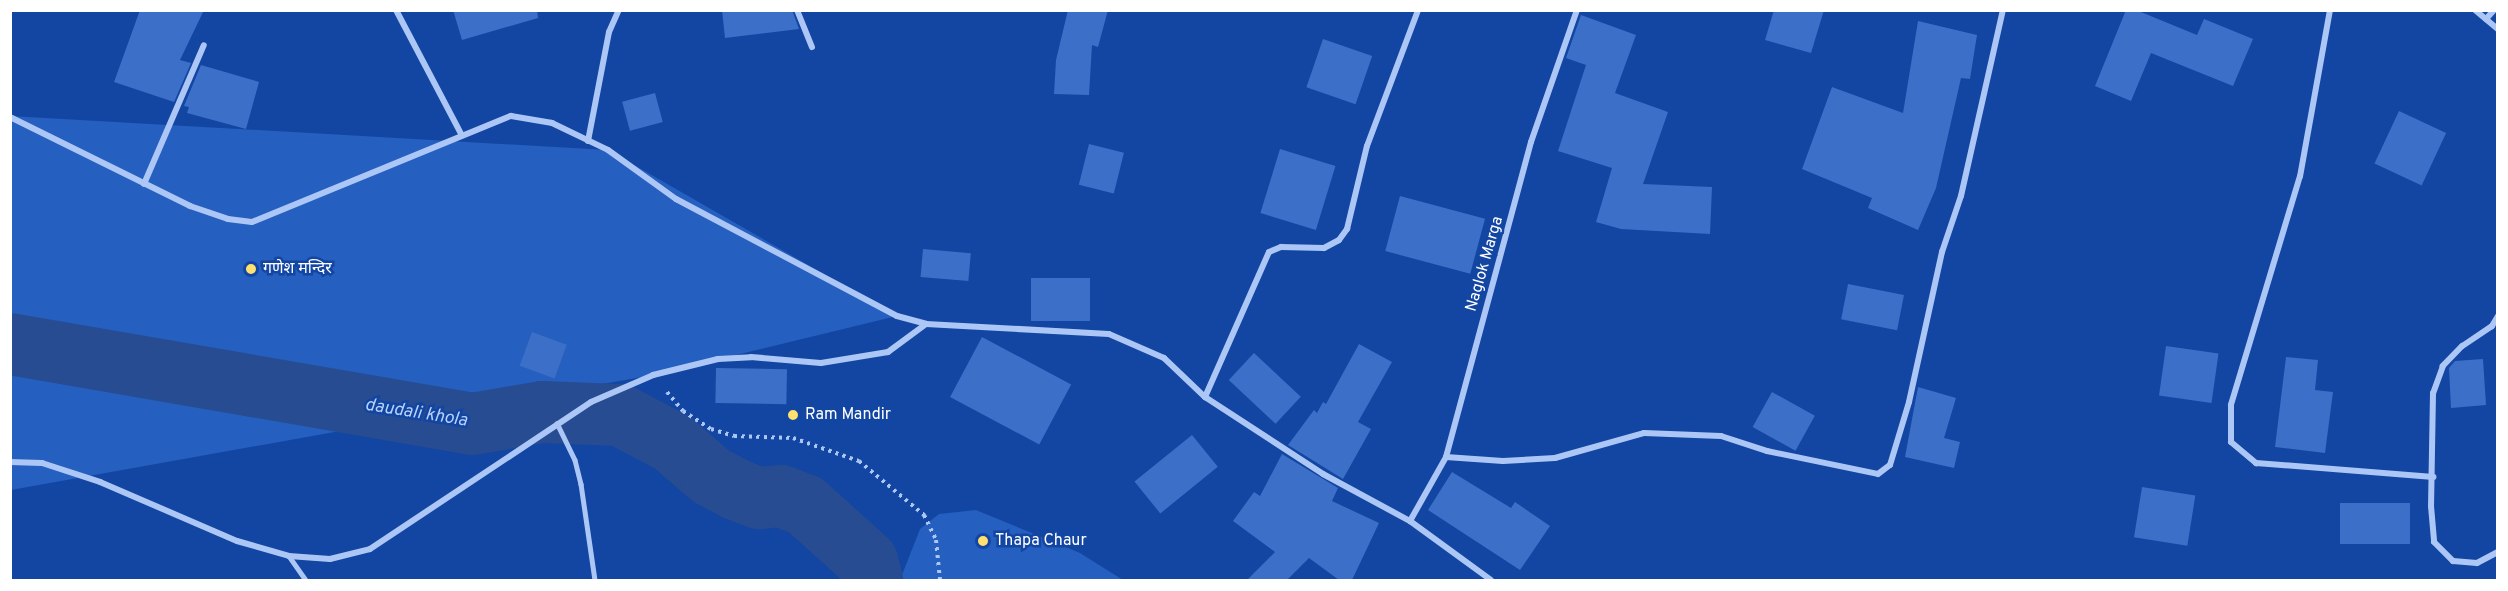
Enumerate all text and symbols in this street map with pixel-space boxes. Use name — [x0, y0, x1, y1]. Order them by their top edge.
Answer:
street label: Naglok Marga — [1462, 214, 1508, 314]
place label: गणेश मन्दिर — [263, 259, 332, 279]
marker: गणेश मन्दिर — [244, 262, 258, 276]
water label: daudali khola — [363, 395, 469, 433]
place label: Ram Mandir — [805, 405, 891, 425]
marker: Ram Mandir — [786, 408, 800, 422]
place label: Thapa Chaur — [995, 531, 1087, 551]
marker: Thapa Chaur — [976, 534, 990, 548]

